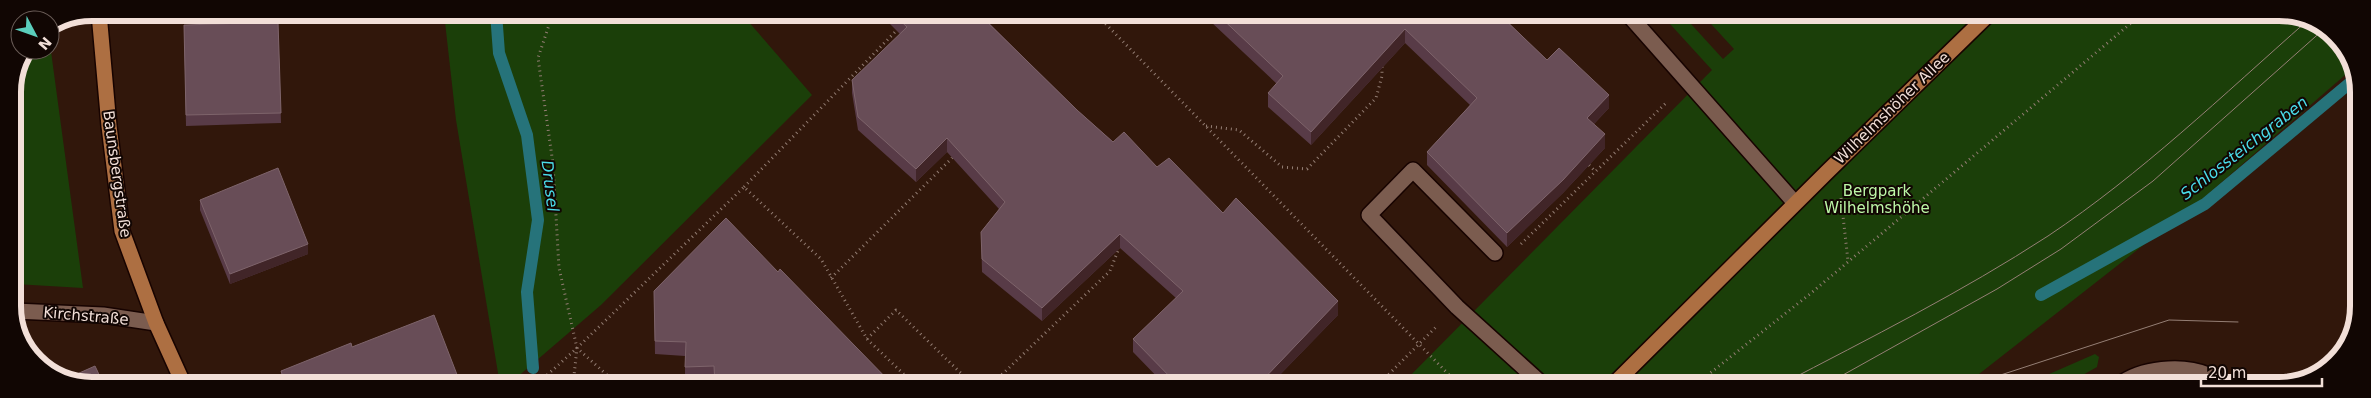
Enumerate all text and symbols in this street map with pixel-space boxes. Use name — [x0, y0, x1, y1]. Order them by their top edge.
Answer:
north arrow — [10, 10, 60, 60]
text: N — [35, 34, 55, 53]
street label: Wilhelmshöher Allee — [1831, 48, 1953, 168]
water label: Schlossteichgraben — [2177, 92, 2311, 204]
street label: Baunsbergstraße — [99, 109, 135, 239]
water label: Drusel — [537, 159, 563, 213]
park label: Bergpark Wilhelmshöhe — [1824, 182, 1930, 217]
street label: Kirchstraße — [43, 303, 129, 329]
scale bar — [2201, 356, 2322, 388]
text: 20 m — [2208, 364, 2246, 382]

